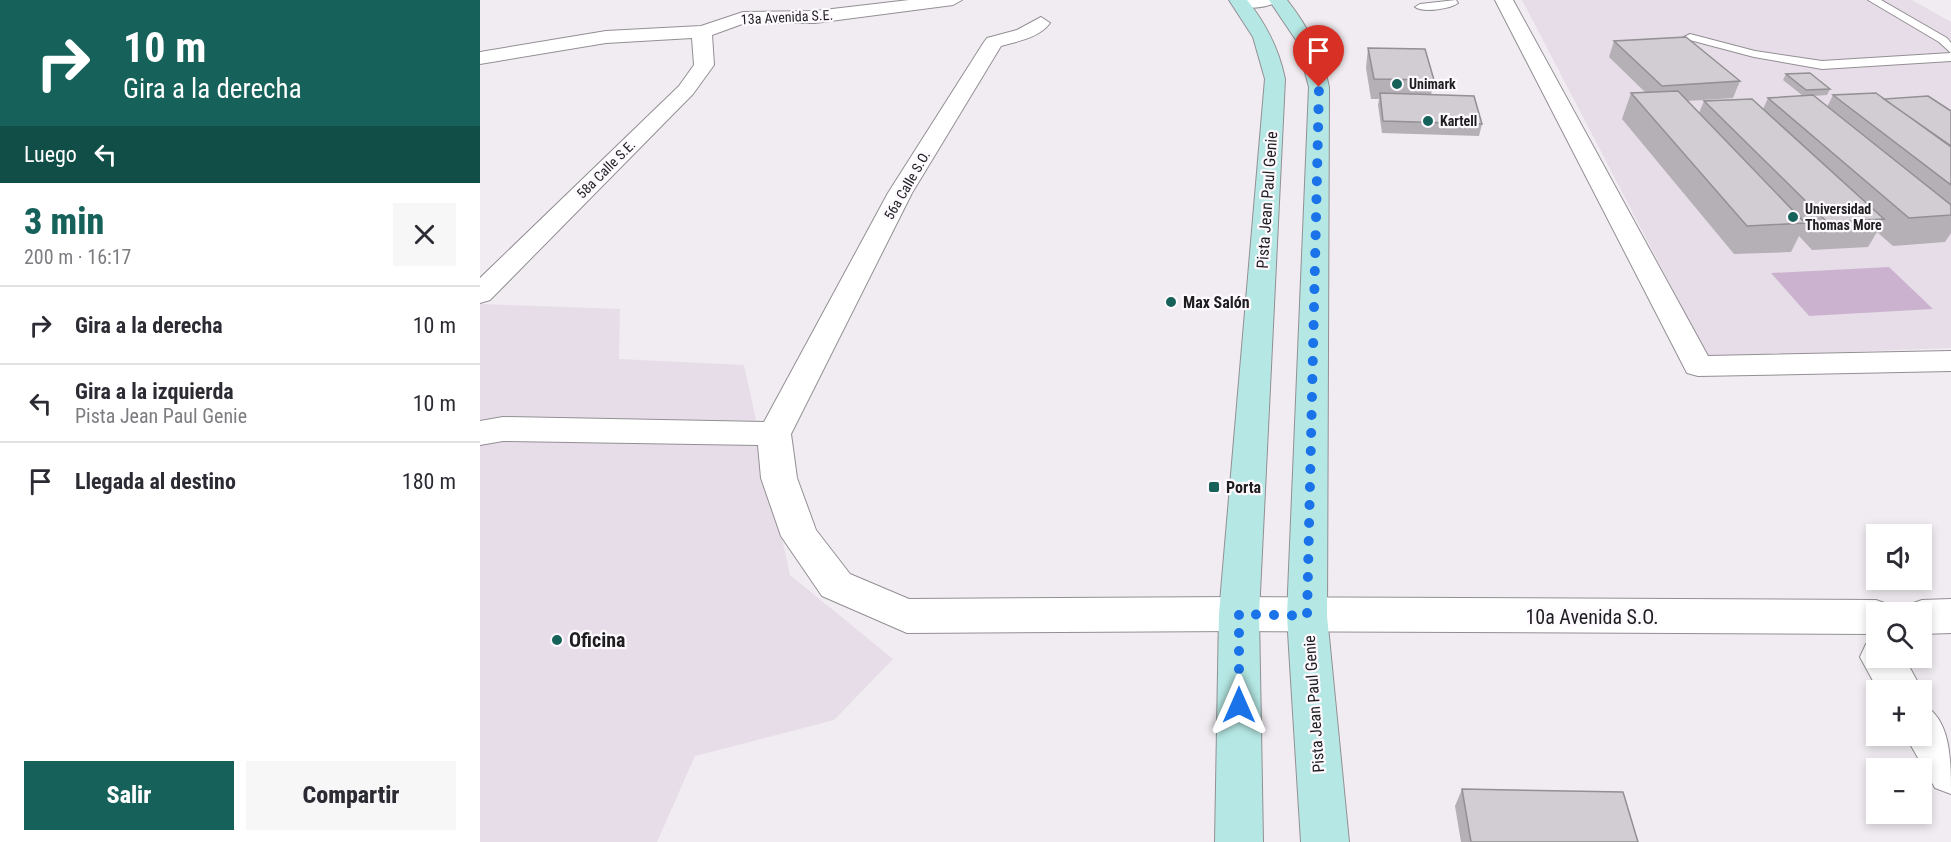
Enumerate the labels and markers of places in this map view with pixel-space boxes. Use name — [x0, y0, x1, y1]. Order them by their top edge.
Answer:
pin — [1293, 25, 1344, 87]
place label: Unimark — [1409, 76, 1456, 92]
marker: Unimark — [1390, 77, 1404, 91]
place label: Kartell — [1440, 113, 1477, 129]
marker: Kartell — [1421, 114, 1435, 128]
place label: Universidad Thomas More — [1805, 201, 1882, 233]
marker: Universidad Thomas More — [1786, 210, 1800, 224]
place label: Max Salón — [1183, 293, 1250, 312]
marker: Max Salón — [1164, 295, 1178, 309]
place label: Porta — [1226, 478, 1262, 497]
marker: Porta — [1207, 480, 1221, 494]
place label: Oficina — [569, 628, 625, 652]
marker: Oficina — [550, 633, 564, 647]

